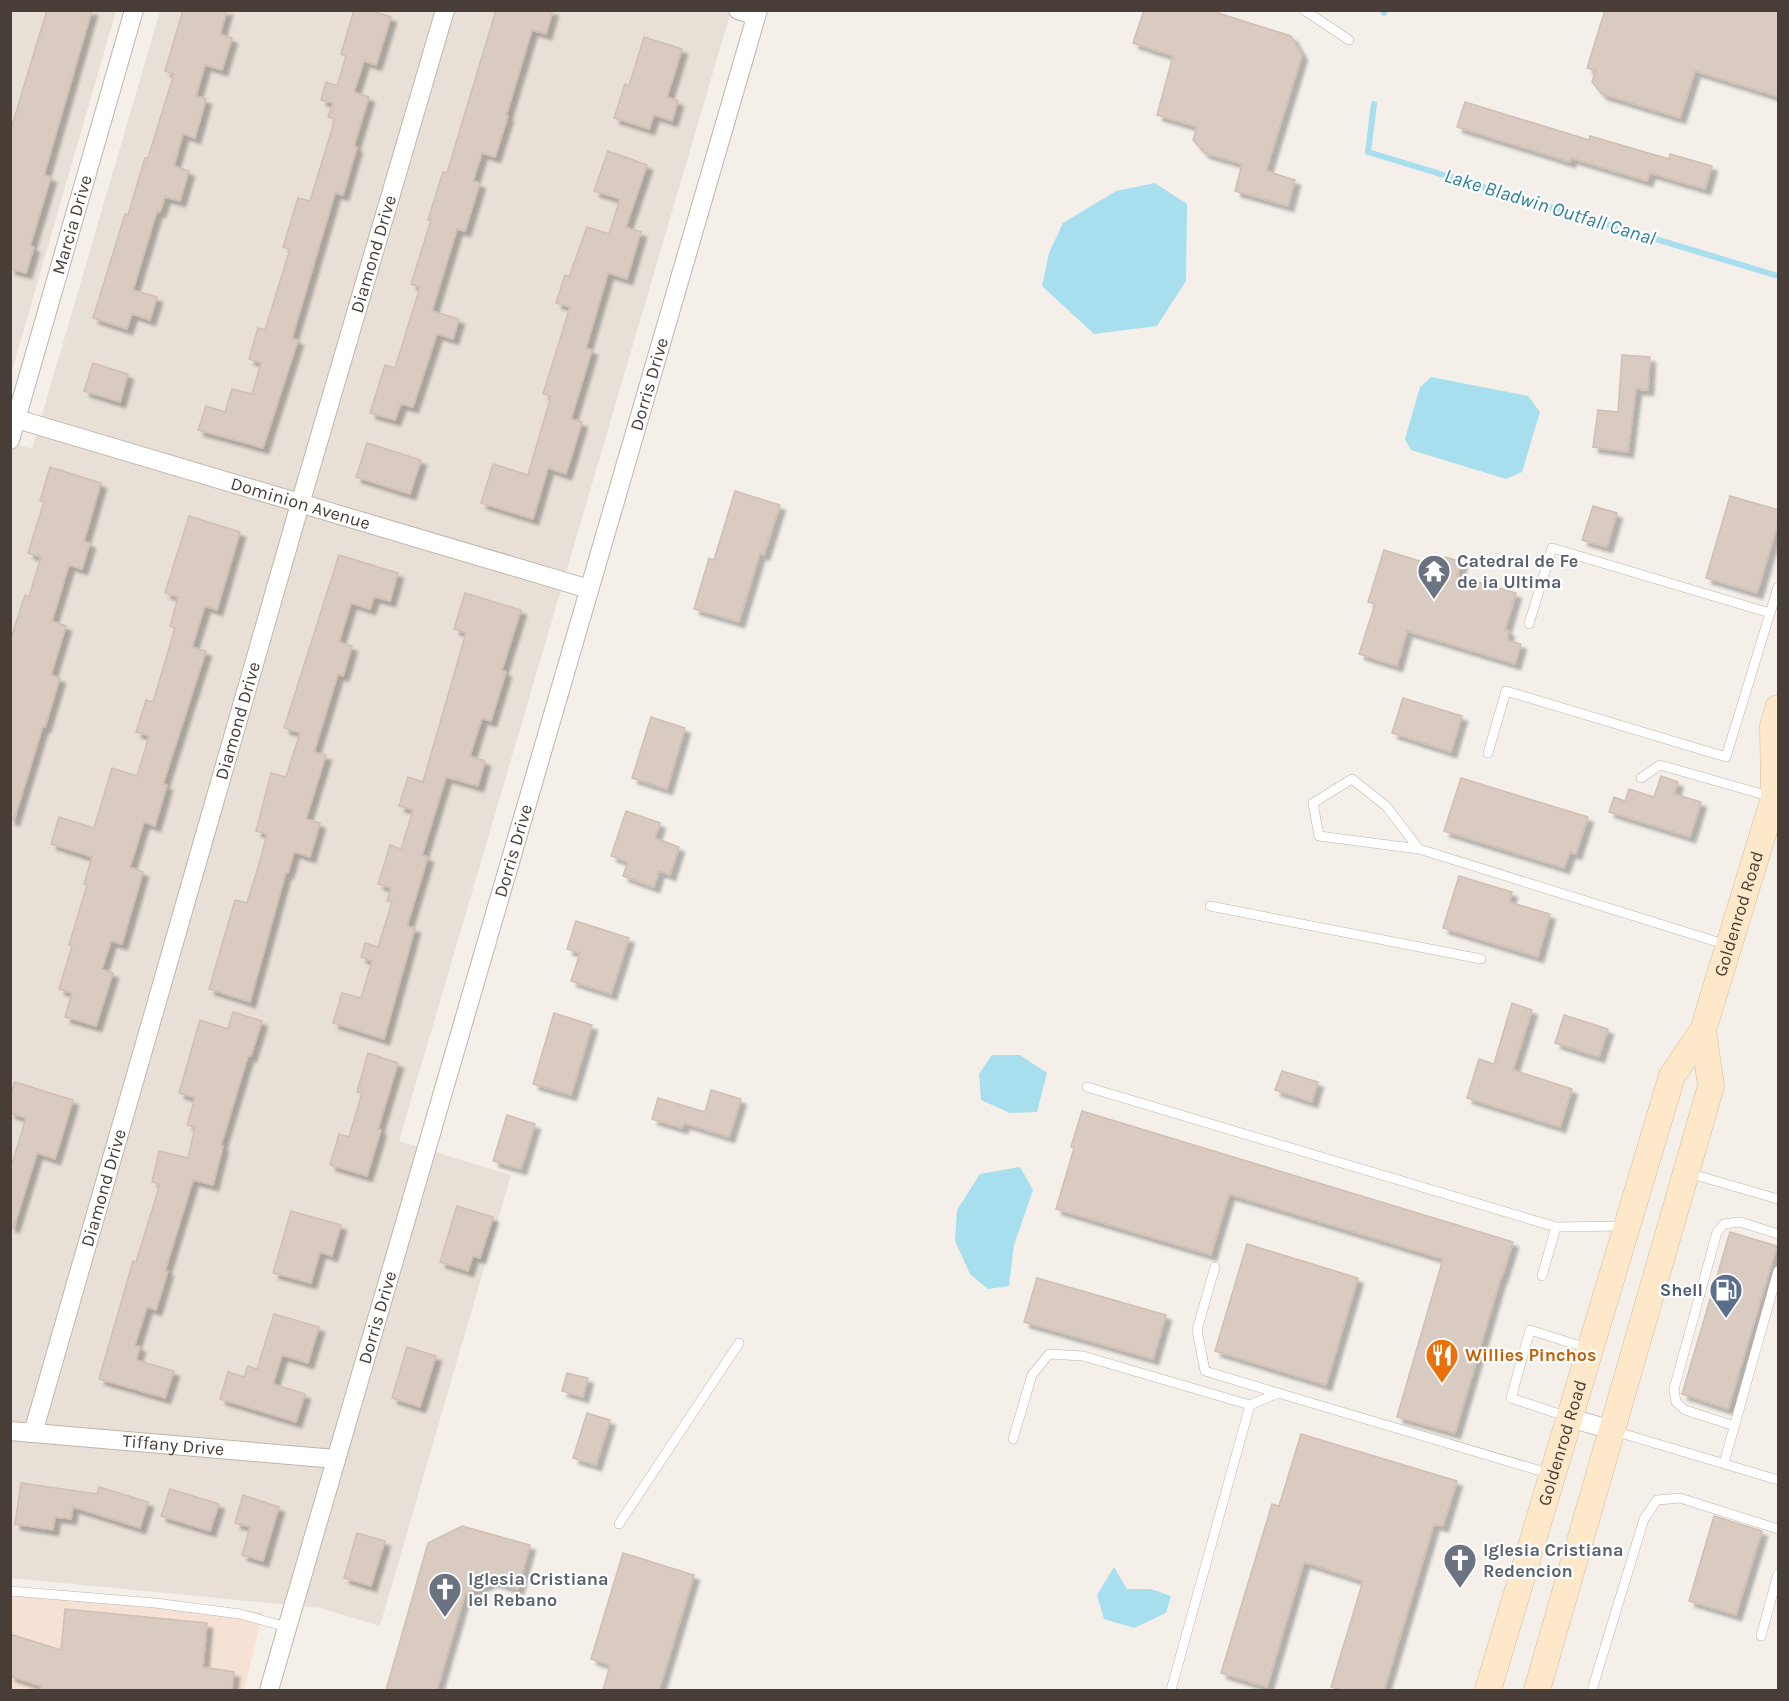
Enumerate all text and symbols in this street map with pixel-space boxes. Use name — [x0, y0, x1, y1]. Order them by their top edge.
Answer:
water label: Lake Bladwin Outfall Canal — [1442, 164, 1658, 250]
street label: Marcia Drive — [47, 172, 97, 277]
street label: Diamond Drive — [346, 193, 401, 316]
street label: Dorris Drive — [625, 335, 673, 433]
street label: Dominion Avenue — [228, 472, 373, 534]
place label: Catedral de Fe de ia Ultima — [1457, 550, 1578, 593]
temple icon: Catedral de Fe de ia Ultima — [1416, 553, 1452, 600]
street label: Diamond Drive — [210, 659, 265, 782]
street label: Dorris Drive — [489, 802, 537, 900]
street label: Goldenrod Road — [1709, 848, 1768, 979]
street label: Diamond Drive — [76, 1126, 131, 1249]
street label: Dorris Drive — [353, 1268, 401, 1367]
fuel station icon: Shell — [1708, 1272, 1744, 1319]
place label: Shell — [1660, 1279, 1703, 1301]
restaurant icon: Willies Pinchos — [1424, 1337, 1460, 1384]
place label: Willies Pinchos — [1465, 1344, 1596, 1366]
street label: Goldenrod Road — [1533, 1377, 1591, 1508]
street label: Tiffany Drive — [122, 1430, 225, 1460]
place label: Iglesia Cristiana Redencion — [1483, 1539, 1624, 1582]
church icon: Iglesia Cristiana Redencion — [1442, 1542, 1478, 1589]
place label: Iglesia Cristiana lel Rebano — [468, 1568, 609, 1611]
church icon: Iglesia Cristiana lel Rebano — [427, 1571, 463, 1618]

